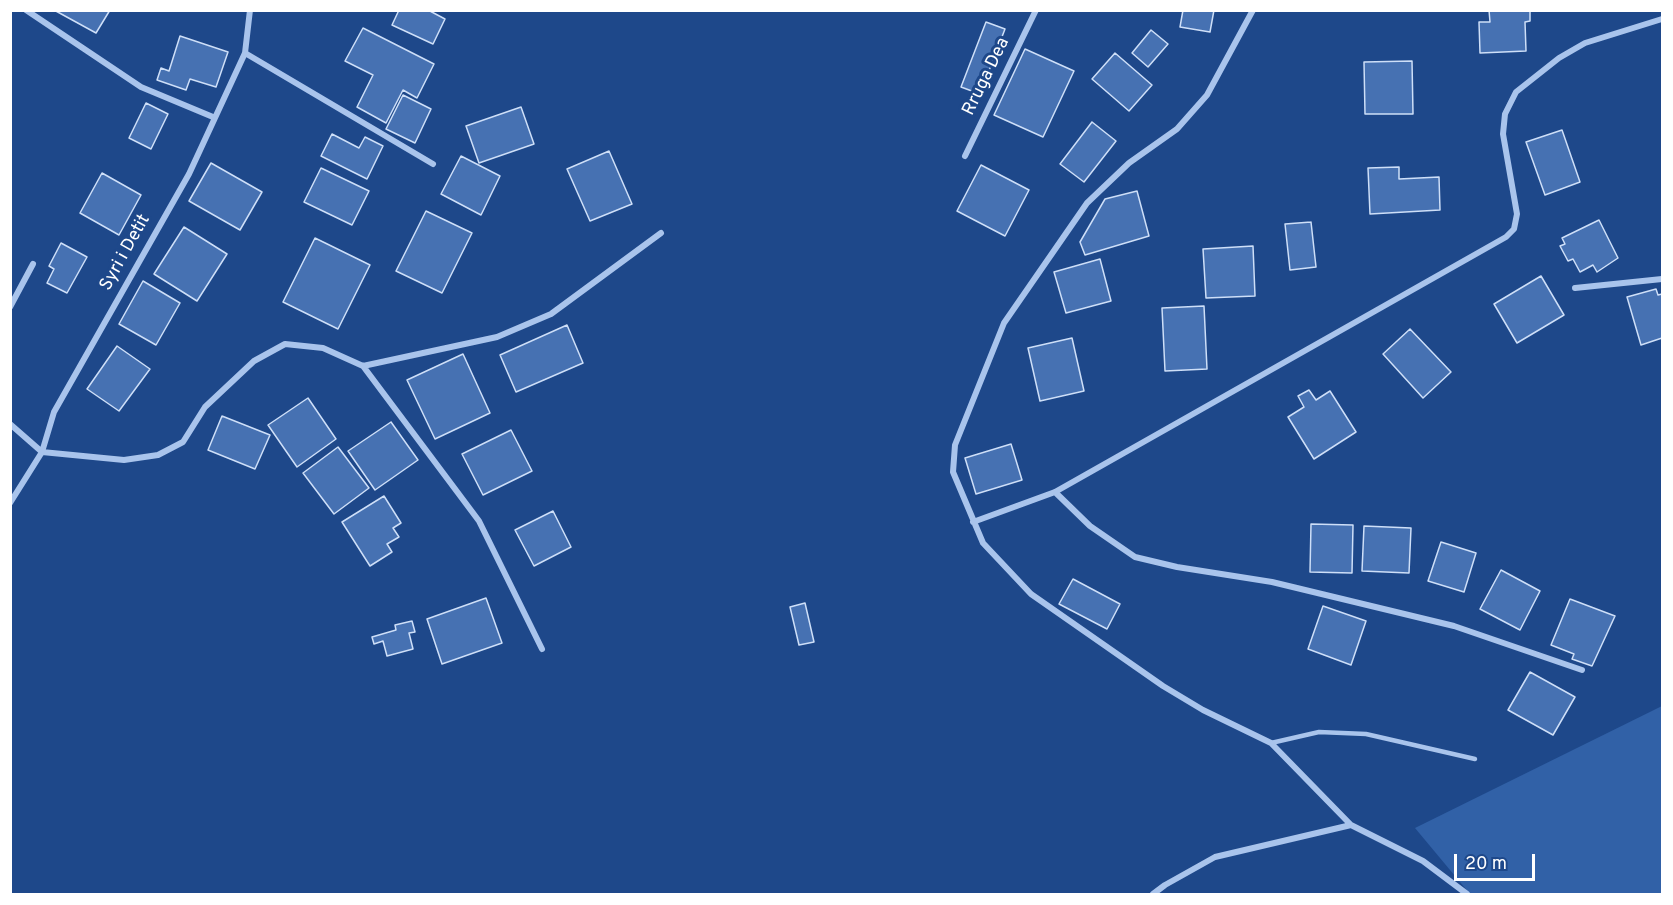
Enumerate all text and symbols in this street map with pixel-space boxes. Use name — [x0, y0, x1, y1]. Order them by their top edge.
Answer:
street label: Rruga Dea — [959, 35, 1015, 119]
street label: Syri i Detit — [96, 211, 156, 295]
scale bar — [1457, 842, 1538, 880]
text: 20 m — [1465, 853, 1507, 876]

